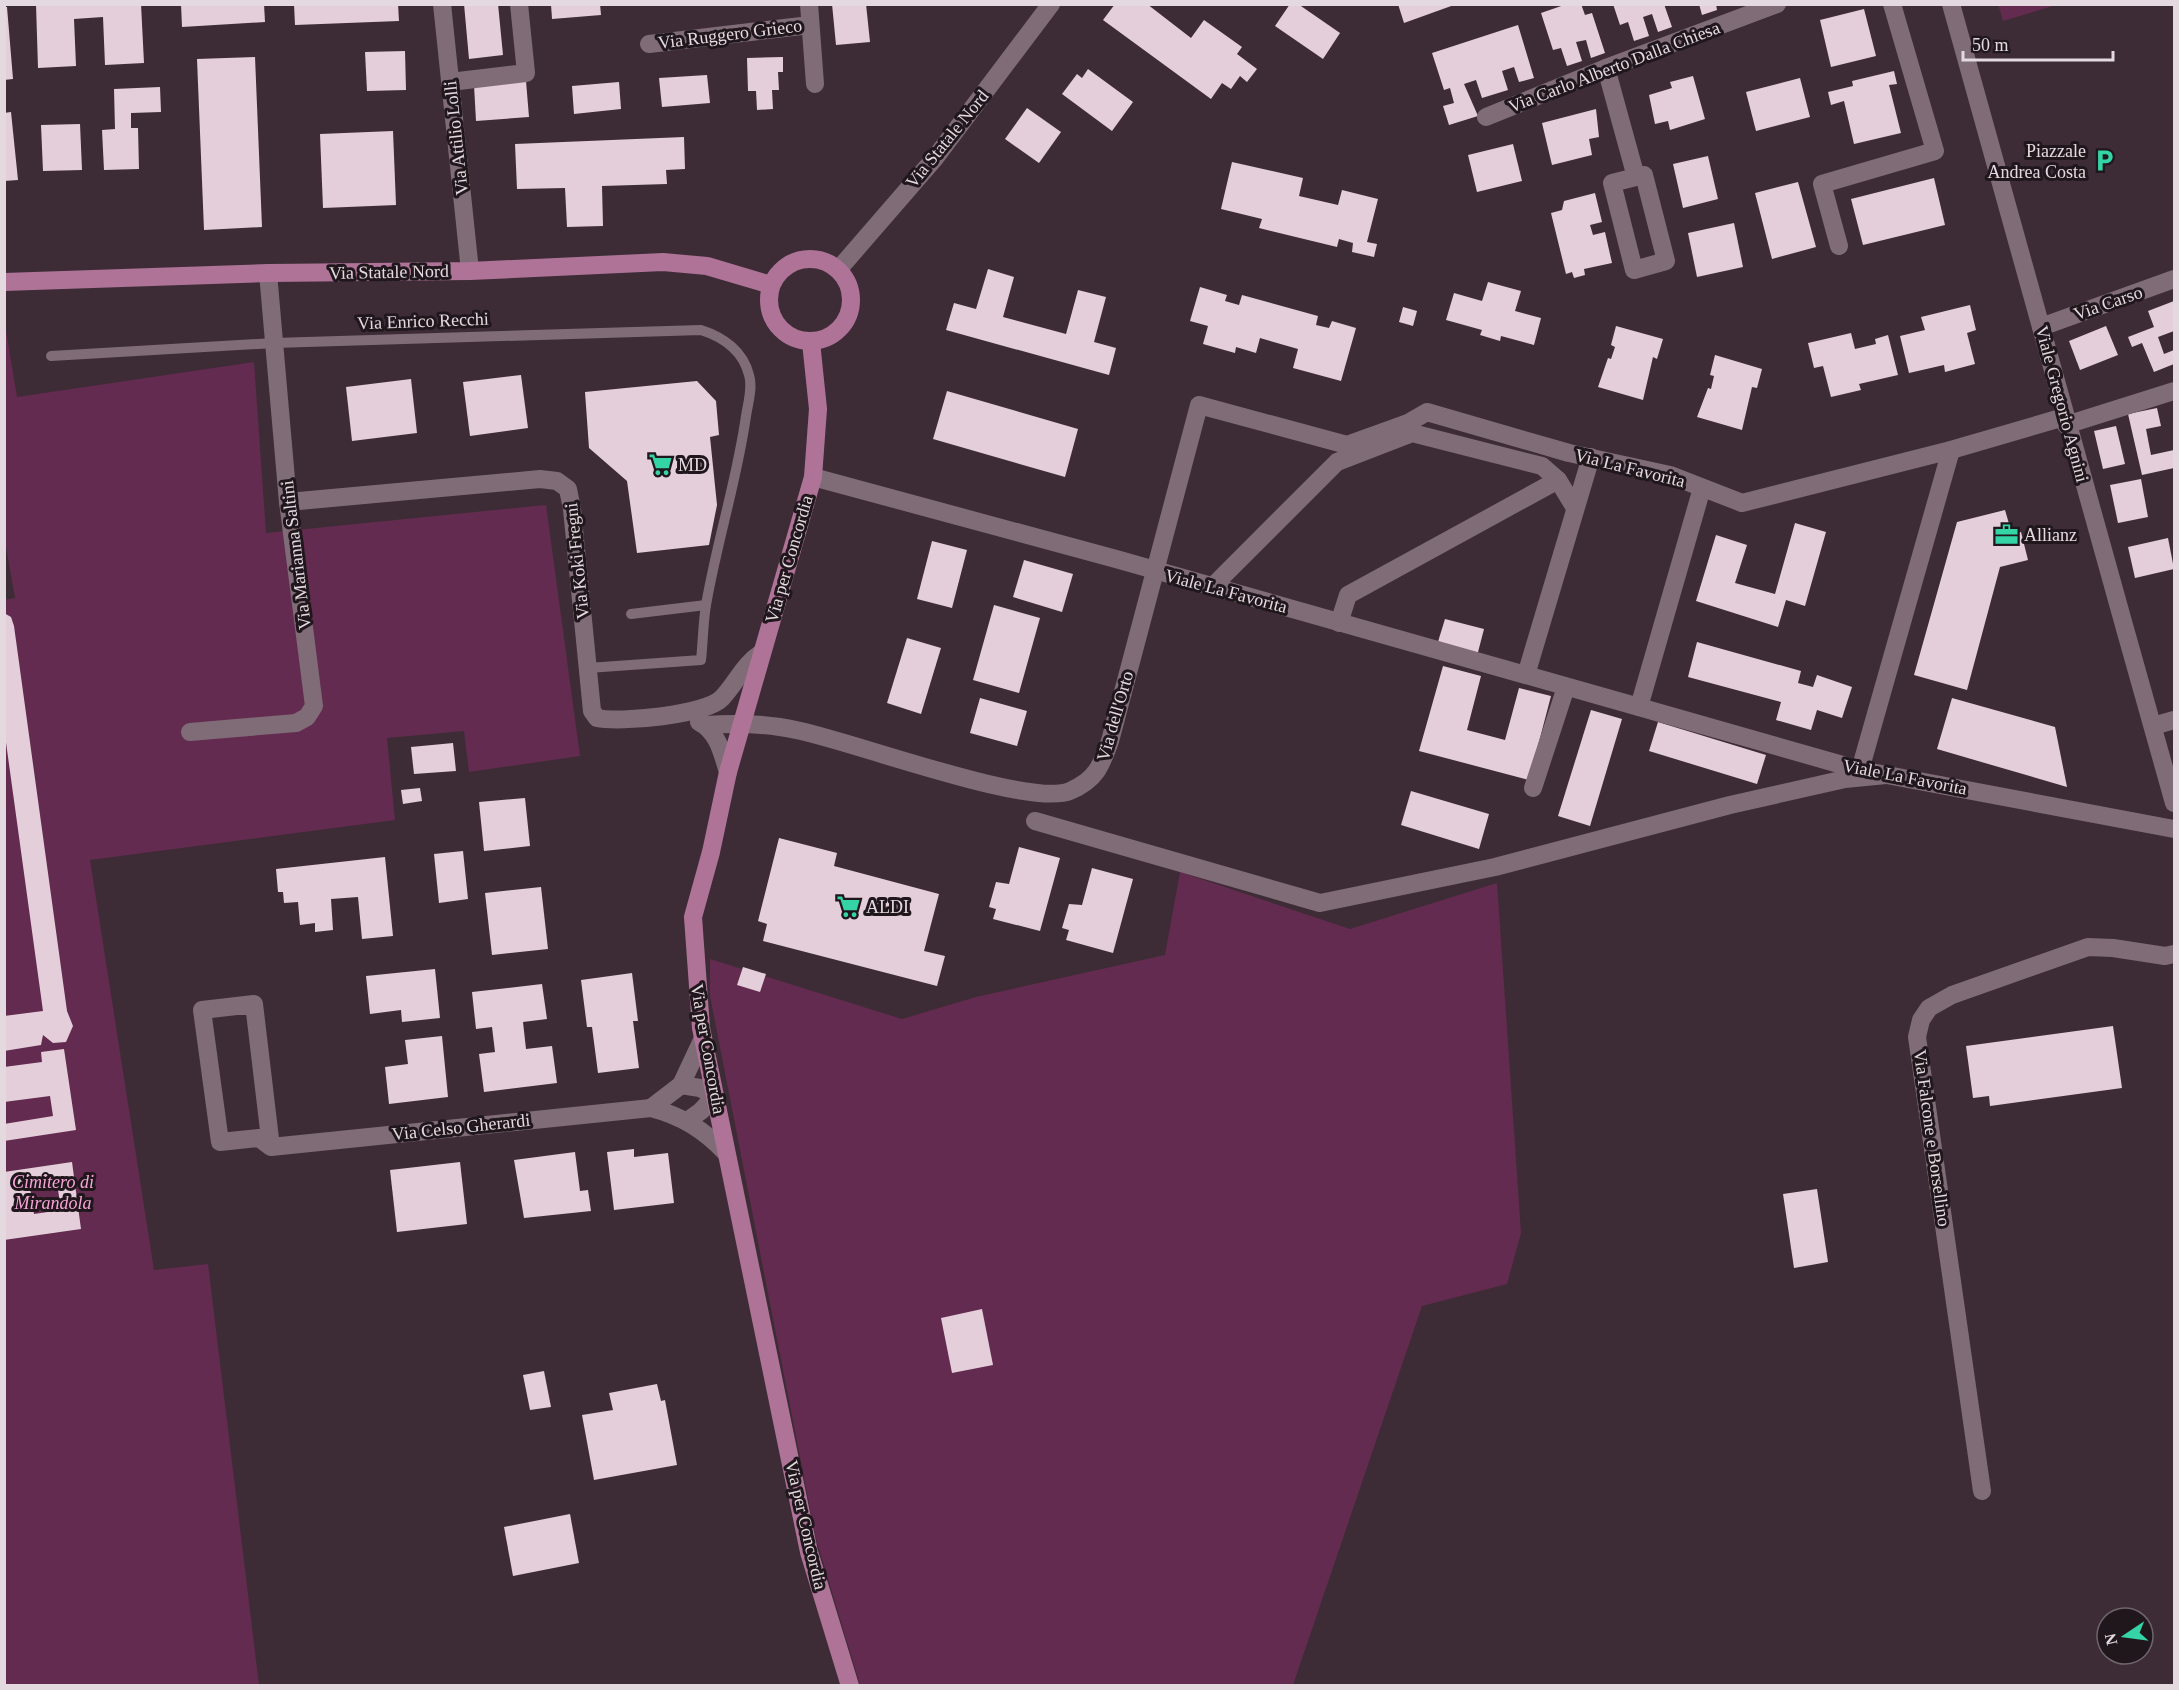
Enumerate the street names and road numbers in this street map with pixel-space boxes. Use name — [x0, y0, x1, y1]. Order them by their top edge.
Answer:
street label: Via Ruggero Grieco — [657, 15, 803, 53]
street label: Via Carlo Alberto Dalla Chiesa — [1505, 17, 1723, 117]
street label: Via Attilio Lolli — [440, 80, 472, 196]
street label: Via Statale Nord — [902, 86, 992, 192]
street label: Via Statale Nord — [329, 261, 449, 283]
street label: Via Carso — [2071, 282, 2145, 324]
street label: Via Enrico Recchi — [357, 309, 489, 333]
street label: Viale Gregorio Agnini — [2032, 324, 2092, 484]
street label: Via La Favorita — [1573, 445, 1687, 491]
street label: Via Marianna Saltini — [277, 479, 315, 631]
street label: Via per Concordia — [761, 493, 817, 625]
street label: Via Koki Fregni — [561, 502, 593, 620]
street label: Viale La Favorita — [1163, 565, 1289, 617]
street label: Via dell'Orto — [1093, 669, 1137, 763]
street label: Viale La Favorita — [1841, 755, 1969, 799]
street label: Via per Concordia — [687, 982, 729, 1116]
street label: Via Falcone e Borsellino — [1910, 1048, 1954, 1228]
street label: Via Celso Gherardi — [391, 1110, 531, 1144]
street label: Via per Concordia — [781, 1459, 831, 1592]

